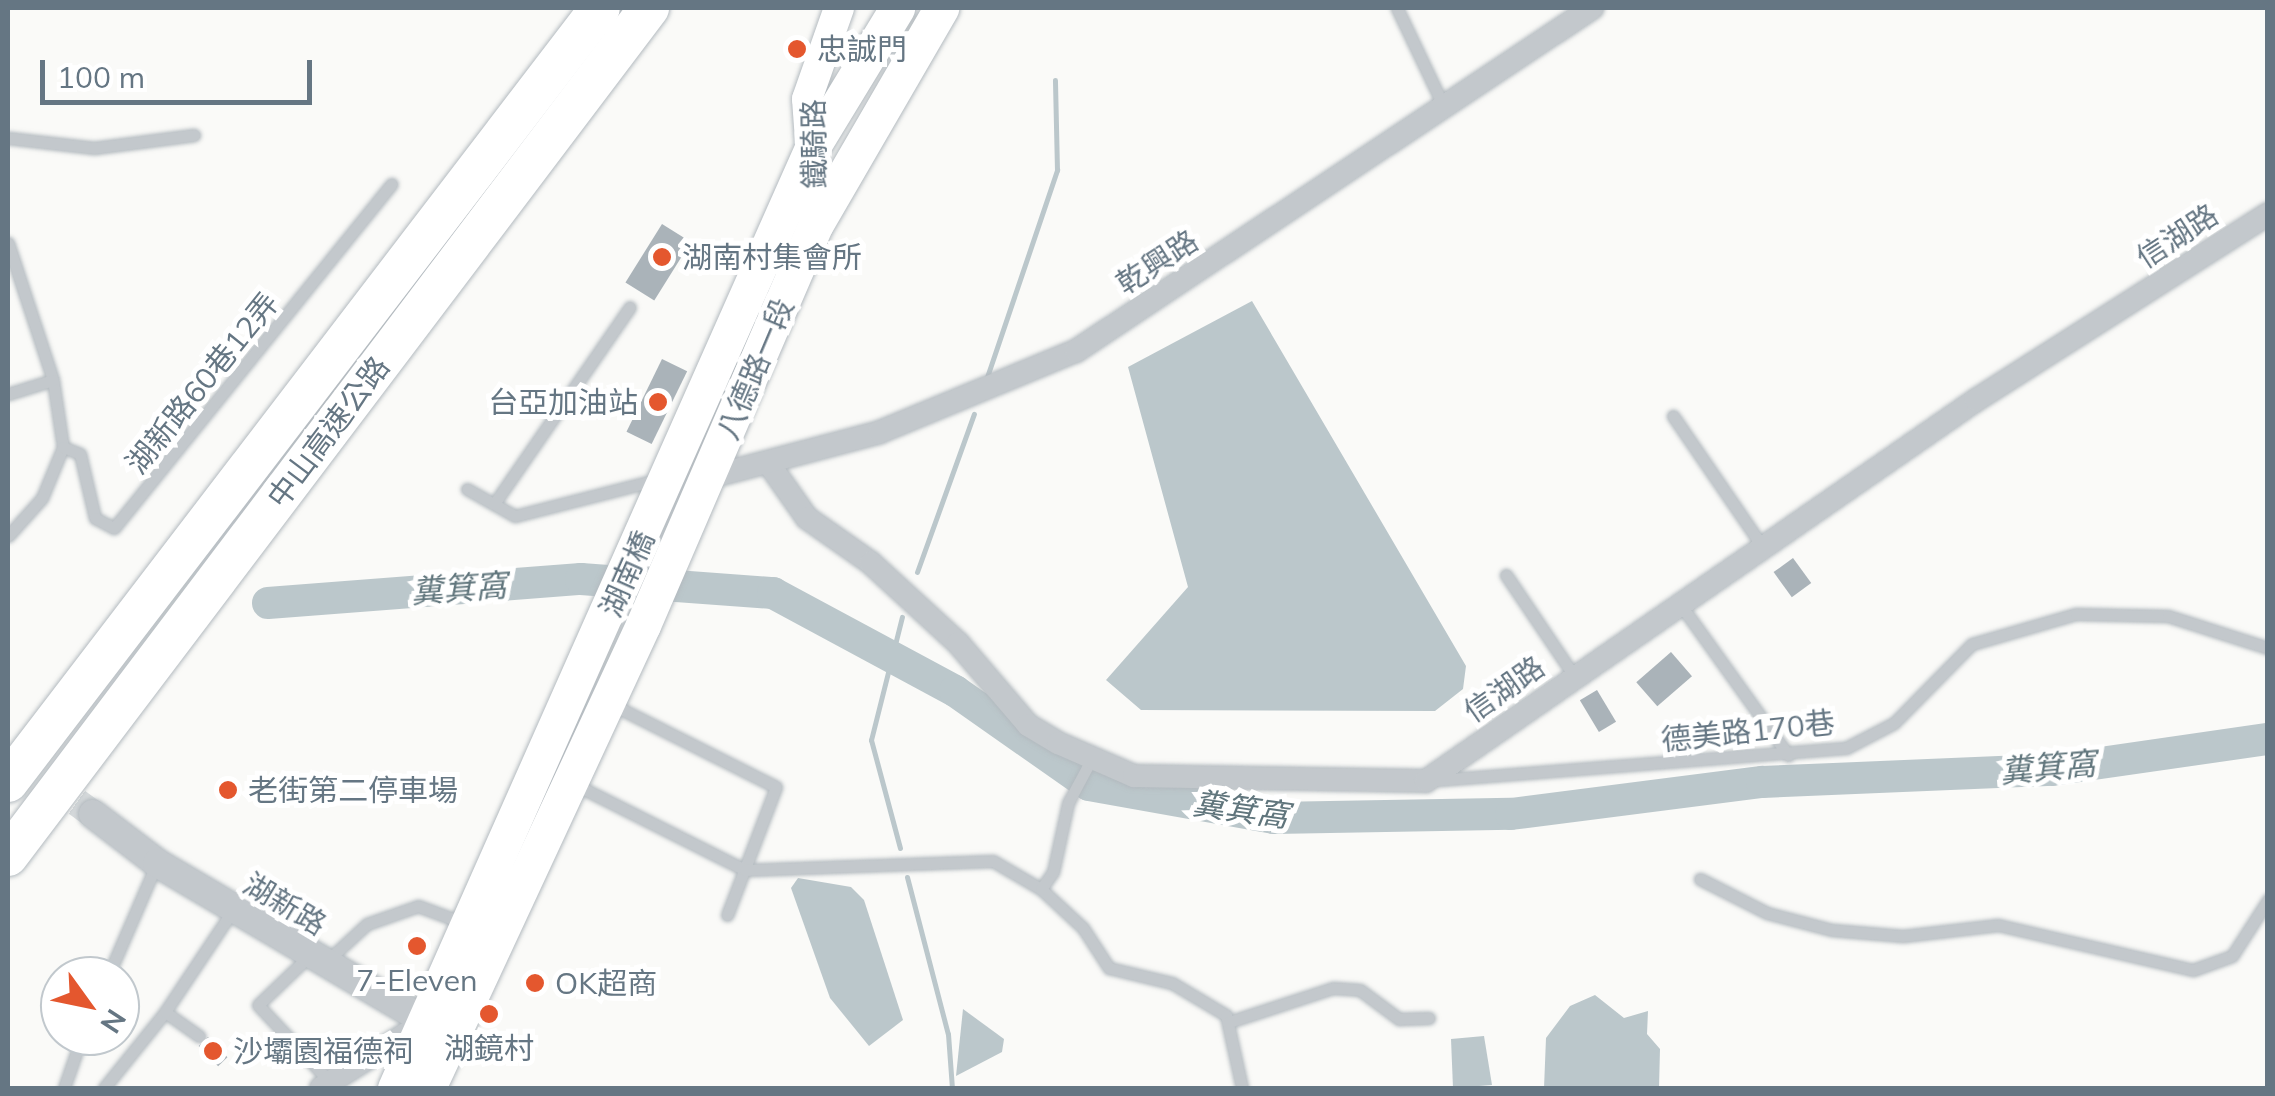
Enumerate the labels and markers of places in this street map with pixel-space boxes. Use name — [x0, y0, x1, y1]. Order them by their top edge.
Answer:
place label: 忠誠門 — [817, 31, 907, 67]
marker: 忠誠門 — [786, 38, 808, 60]
place label: 湖南村集會所 — [682, 239, 862, 275]
marker: 湖南村集會所 — [651, 246, 673, 268]
place label: 台亞加油站 — [488, 384, 638, 420]
marker: 台亞加油站 — [647, 391, 669, 413]
place label: 老街第二停車場 — [248, 772, 458, 808]
marker: 老街第二停車場 — [217, 779, 239, 801]
marker: 7-Eleven — [406, 935, 428, 957]
place label: 7-Eleven — [356, 962, 478, 998]
place label: OK超商 — [555, 965, 657, 1001]
marker: OK超商 — [524, 972, 546, 994]
marker: 湖鏡村 — [478, 1003, 500, 1025]
place label: 湖鏡村 — [444, 1030, 534, 1066]
place label: 沙壩園福德祠 — [233, 1033, 413, 1069]
marker: 沙壩園福德祠 — [202, 1040, 224, 1062]

